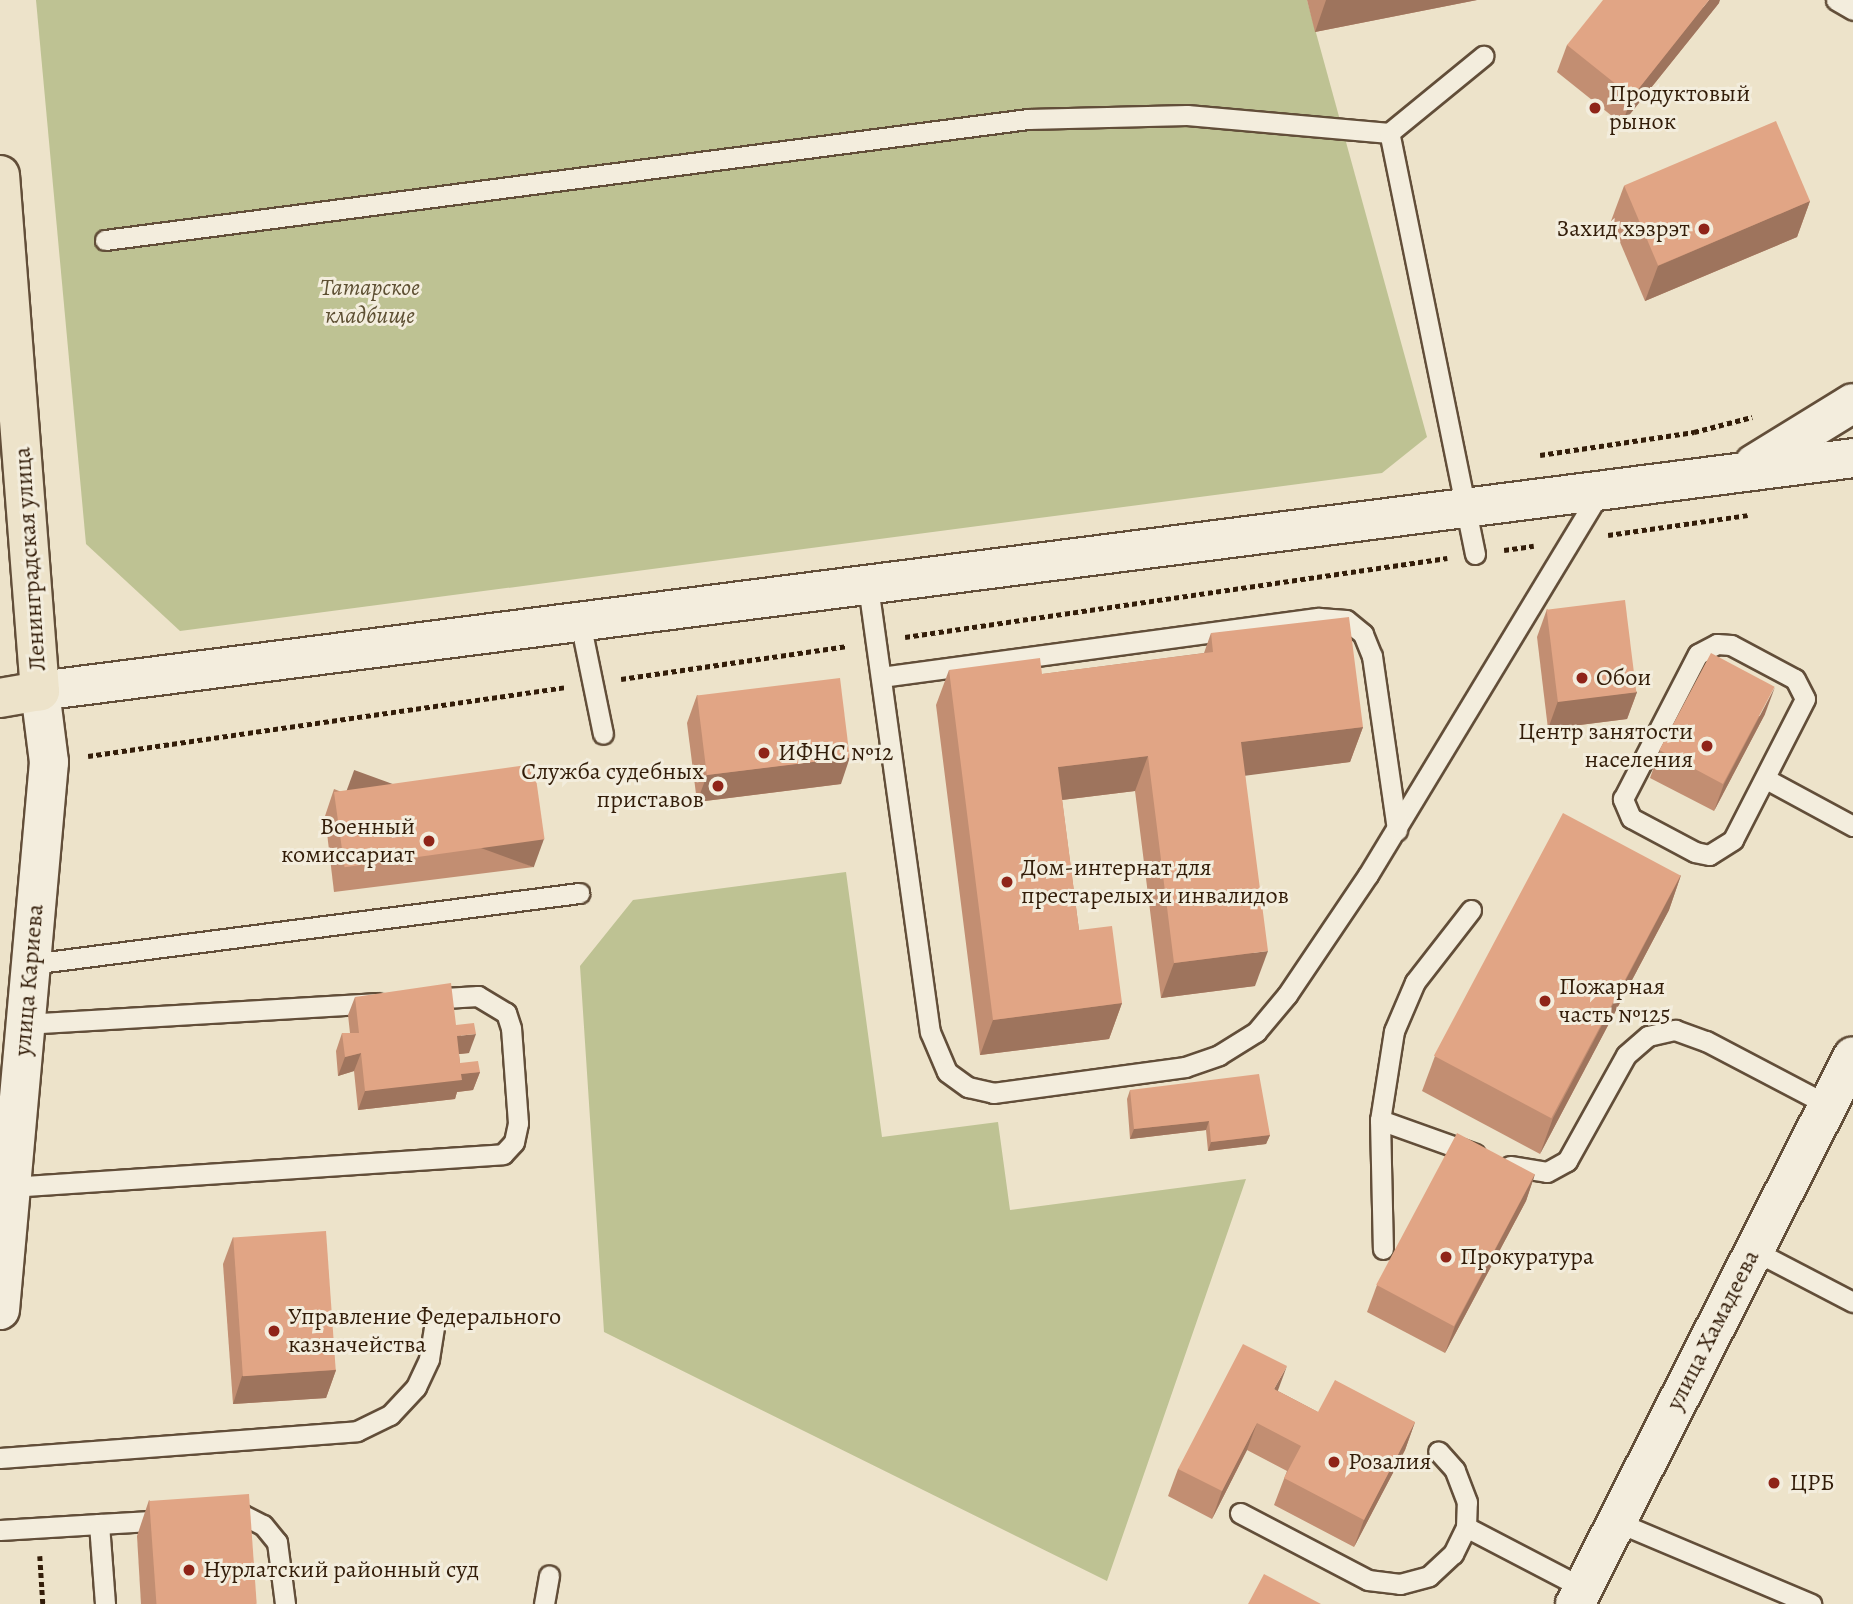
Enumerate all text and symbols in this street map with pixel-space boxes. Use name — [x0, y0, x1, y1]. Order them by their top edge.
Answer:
place label: Продуктовый рынок — [1609, 80, 1750, 136]
marker: Продуктовый рынок — [1587, 100, 1603, 116]
place label: Захид хэзрэт — [1557, 215, 1690, 243]
marker: Захид хэзрэт — [1696, 221, 1712, 237]
park label: Татарское кладбище — [320, 274, 420, 330]
street label: Ленинградская улица — [8, 446, 52, 672]
place label: Обои — [1596, 664, 1651, 692]
marker: Обои — [1574, 670, 1590, 686]
place label: Центр занятости населения — [1518, 718, 1693, 774]
marker: Центр занятости населения — [1699, 738, 1715, 754]
place label: ИФНС №12 — [778, 739, 893, 767]
marker: ИФНС №12 — [756, 745, 772, 761]
place label: Служба судебных приставов — [521, 758, 704, 814]
marker: Служба судебных приставов — [710, 778, 726, 794]
place label: Военный комиссариат — [281, 813, 415, 869]
marker: Военный комиссариат — [421, 833, 437, 849]
place label: Дом-интернат для престарелых и инвалидов — [1021, 854, 1289, 910]
marker: Дом-интернат для престарелых и инвалидов — [999, 874, 1015, 890]
street label: улица Кариева — [8, 903, 50, 1057]
place label: Пожарная часть №125 — [1559, 973, 1671, 1029]
marker: Пожарная часть №125 — [1537, 993, 1553, 1009]
place label: Прокуратура — [1460, 1243, 1594, 1271]
street label: улица Хамадеева — [1660, 1245, 1766, 1415]
marker: Прокуратура — [1438, 1249, 1454, 1265]
place label: Управление Федерального казначейства — [288, 1303, 561, 1359]
marker: Управление Федерального казначейства — [266, 1323, 282, 1339]
place label: Розалия — [1348, 1448, 1431, 1476]
marker: Розалия — [1326, 1454, 1342, 1470]
place label: ЦРБ — [1790, 1469, 1835, 1497]
marker: ЦРБ — [1764, 1473, 1784, 1493]
place label: Нурлатский районный суд — [203, 1556, 479, 1584]
marker: Нурлатский районный суд — [181, 1562, 197, 1578]

